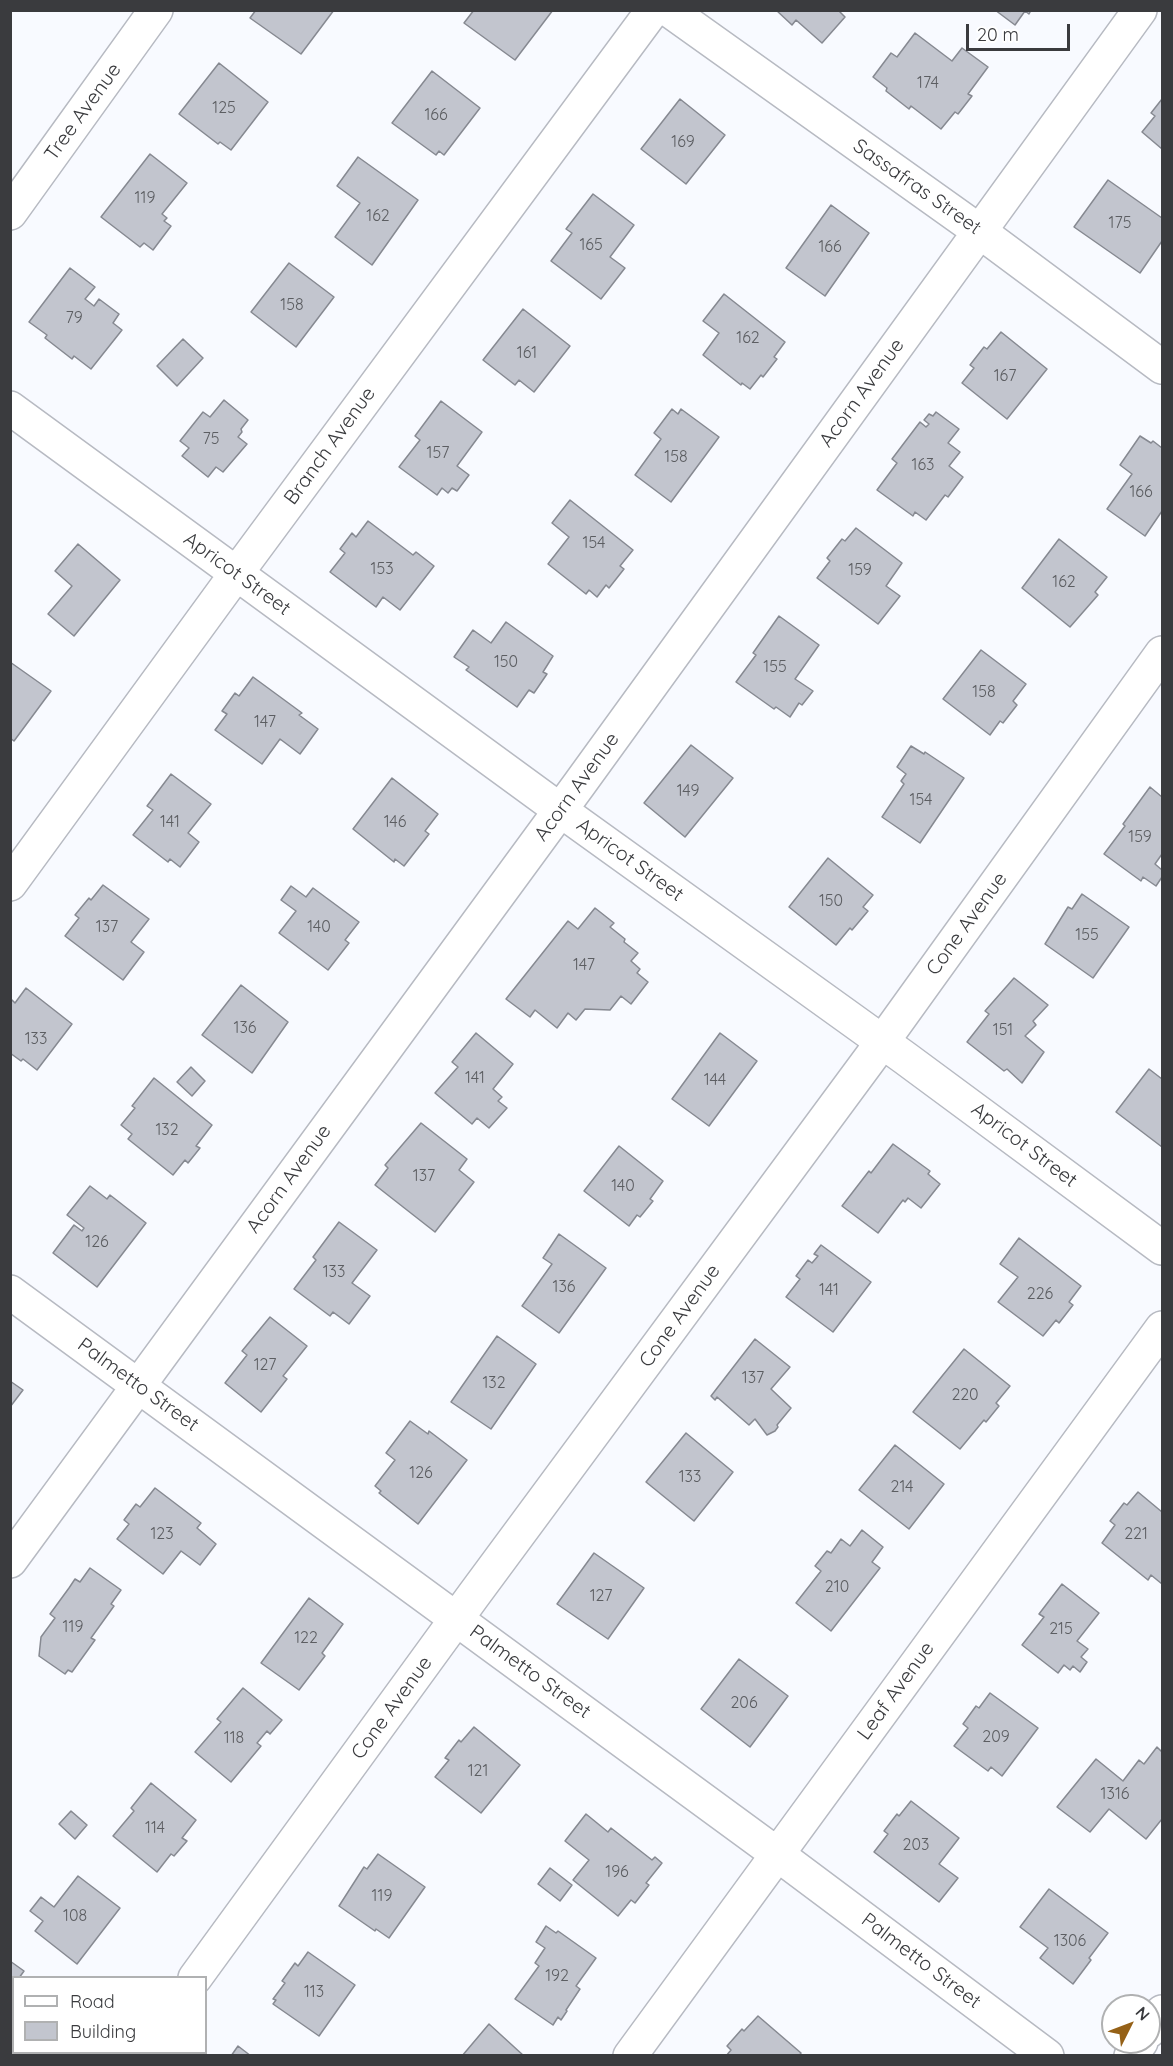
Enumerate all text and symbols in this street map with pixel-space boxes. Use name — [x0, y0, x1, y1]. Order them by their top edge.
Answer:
scale bar — [969, 12, 1072, 50]
text: 20 m — [977, 23, 1019, 46]
street label: Tree Avenue — [40, 59, 126, 165]
house number: 174 — [917, 73, 939, 93]
house number: 125 — [212, 98, 236, 118]
house number: 166 — [424, 105, 448, 125]
house number: 169 — [671, 132, 695, 152]
street label: Sassafras Street — [848, 134, 986, 240]
house number: 119 — [135, 188, 155, 208]
house number: 162 — [366, 206, 390, 226]
house number: 175 — [1109, 213, 1131, 233]
house number: 165 — [579, 235, 603, 255]
house number: 166 — [818, 237, 842, 257]
house number: 158 — [280, 295, 304, 315]
house number: 79 — [65, 308, 83, 328]
house number: 162 — [736, 328, 760, 348]
street label: Acorn Avenue — [815, 334, 909, 452]
house number: 161 — [517, 343, 537, 363]
house number: 167 — [994, 366, 1016, 386]
street label: Branch Avenue — [279, 382, 381, 510]
house number: 75 — [203, 429, 219, 449]
house number: 157 — [427, 443, 449, 463]
house number: 158 — [664, 447, 688, 467]
house number: 163 — [912, 455, 934, 475]
house number: 166 — [1129, 482, 1153, 502]
street label: Apricot Street — [179, 527, 295, 621]
house number: 154 — [582, 533, 606, 553]
house number: 153 — [370, 559, 394, 579]
house number: 159 — [848, 560, 872, 580]
house number: 162 — [1052, 572, 1076, 592]
house number: 150 — [494, 652, 518, 672]
house number: 155 — [763, 657, 787, 677]
house number: 158 — [972, 682, 996, 702]
house number: 147 — [254, 712, 276, 732]
street label: Acorn Avenue — [530, 728, 624, 846]
house number: 149 — [677, 781, 699, 801]
house number: 154 — [909, 790, 933, 810]
house number: 141 — [160, 812, 180, 832]
house number: 146 — [384, 812, 406, 832]
street label: Apricot Street — [572, 813, 688, 907]
house number: 159 — [1128, 827, 1152, 847]
street label: Cone Avenue — [921, 868, 1013, 980]
house number: 150 — [819, 891, 843, 911]
house number: 137 — [96, 917, 118, 937]
house number: 140 — [307, 917, 331, 937]
house number: 155 — [1075, 925, 1099, 945]
house number: 147 — [573, 955, 595, 975]
house number: 136 — [234, 1018, 256, 1038]
house number: 151 — [993, 1020, 1013, 1040]
house number: 133 — [25, 1029, 47, 1049]
house number: 141 — [465, 1068, 485, 1088]
house number: 144 — [704, 1070, 726, 1090]
street label: Apricot Street — [966, 1097, 1082, 1193]
house number: 132 — [155, 1120, 179, 1140]
street label: Acorn Avenue — [242, 1120, 336, 1238]
house number: 137 — [413, 1166, 435, 1186]
house number: 140 — [611, 1176, 635, 1196]
house number: 126 — [85, 1232, 109, 1252]
street label: Cone Avenue — [634, 1260, 726, 1372]
house number: 133 — [323, 1262, 345, 1282]
house number: 136 — [553, 1277, 575, 1297]
house number: 141 — [819, 1280, 839, 1300]
house number: 226 — [1027, 1284, 1053, 1304]
street label: Palmetto Street — [73, 1333, 203, 1437]
house number: 127 — [254, 1355, 276, 1375]
house number: 137 — [742, 1368, 764, 1388]
house number: 132 — [482, 1373, 506, 1393]
house number: 220 — [951, 1385, 979, 1405]
house number: 126 — [409, 1463, 433, 1483]
house number: 133 — [679, 1467, 701, 1487]
house number: 214 — [891, 1477, 913, 1497]
house number: 123 — [150, 1524, 174, 1544]
house number: 221 — [1124, 1524, 1148, 1544]
house number: 210 — [825, 1577, 849, 1597]
house number: 127 — [590, 1586, 612, 1606]
house number: 119 — [63, 1617, 83, 1637]
house number: 215 — [1049, 1619, 1073, 1639]
street label: Palmetto Street — [465, 1620, 595, 1724]
house number: 122 — [294, 1628, 318, 1648]
street label: Leaf Avenue — [852, 1637, 940, 1745]
street label: Cone Avenue — [346, 1652, 438, 1764]
house number: 206 — [731, 1693, 757, 1713]
house number: 209 — [982, 1727, 1010, 1747]
house number: 118 — [224, 1728, 244, 1748]
house number: 121 — [468, 1761, 488, 1781]
house number: 1316 — [1101, 1784, 1129, 1804]
house number: 114 — [145, 1818, 165, 1838]
house number: 203 — [903, 1835, 929, 1855]
house number: 196 — [605, 1862, 629, 1882]
house number: 119 — [372, 1886, 392, 1906]
house number: 108 — [63, 1906, 87, 1926]
street label: Palmetto Street — [856, 1908, 986, 2014]
house number: 1306 — [1054, 1931, 1086, 1951]
house number: 192 — [545, 1966, 569, 1986]
legend — [12, 1976, 207, 2054]
house number: 113 — [304, 1982, 324, 2002]
text: Road — [70, 1990, 115, 2013]
north arrow — [1101, 1994, 1161, 2054]
text: N — [1132, 2002, 1154, 2024]
text: Building — [70, 2020, 136, 2043]

